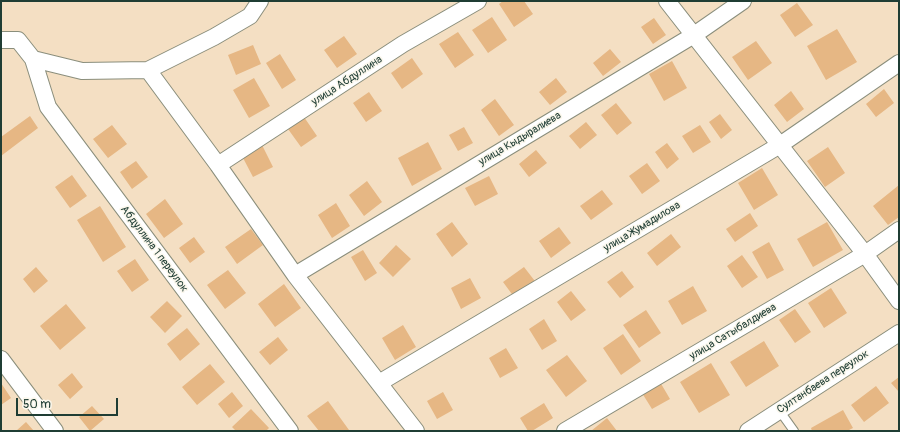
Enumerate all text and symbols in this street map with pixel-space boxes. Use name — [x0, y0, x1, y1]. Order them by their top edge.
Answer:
street label: улица Абдуллина — [309, 53, 385, 109]
street label: улица Кыдыралиева — [476, 109, 564, 169]
street label: улица Жумадилова — [601, 199, 683, 255]
street label: Абдуллина 1 переулок — [117, 203, 191, 295]
street label: улица Сатыбалдиева — [687, 301, 779, 363]
street label: Султанбаева переулок — [775, 347, 871, 417]
scale bar — [18, 390, 120, 416]
text: 50 m — [23, 397, 51, 412]

